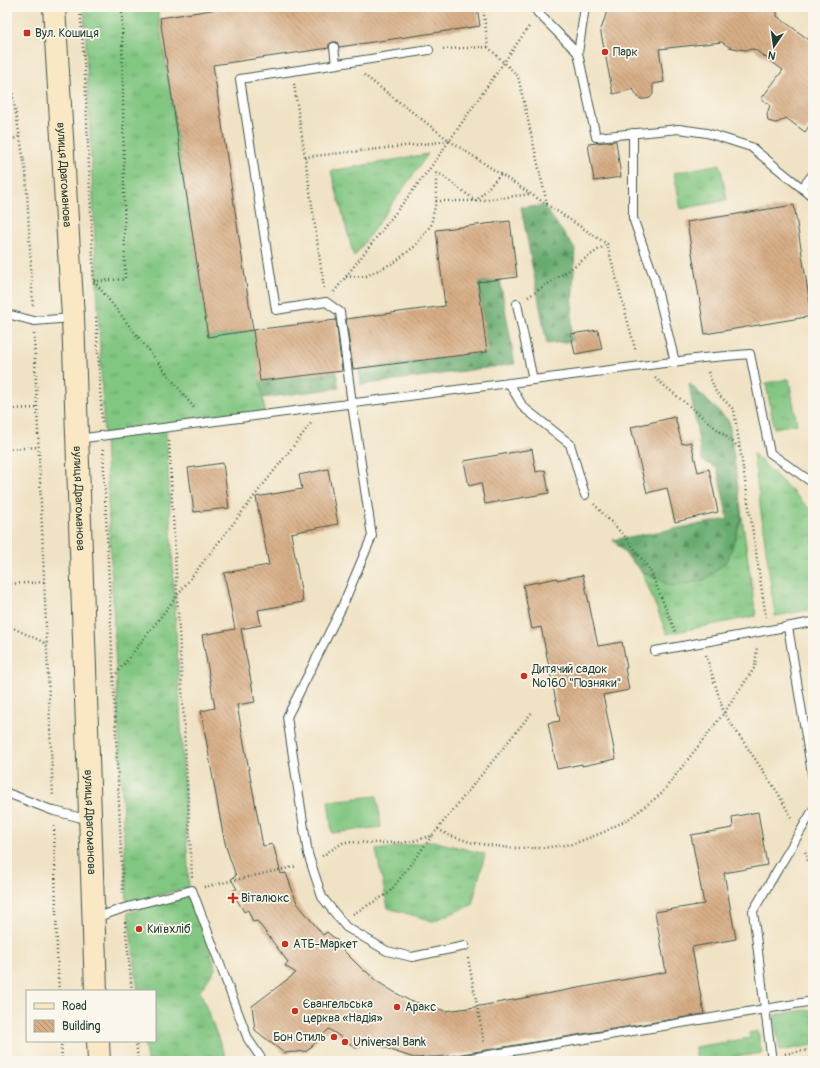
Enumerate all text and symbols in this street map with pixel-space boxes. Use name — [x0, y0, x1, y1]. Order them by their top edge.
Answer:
place label: Вул. Кошиця — [35, 26, 99, 41]
north arrow — [754, 26, 794, 66]
marker: Вул. Кошиця — [22, 28, 32, 38]
place label: Парк — [613, 45, 638, 60]
marker: Парк — [600, 47, 610, 57]
text: N — [766, 48, 777, 62]
street label: вулиця Драгоманова — [53, 122, 74, 228]
street label: вулиця Драгоманова — [69, 446, 88, 551]
place label: Дитячий садок №160 "Позняки" — [531, 662, 621, 691]
marker: Дитячий садок №160 "Позняки" — [519, 671, 529, 681]
street label: вулиця Драгоманова — [80, 769, 99, 875]
place label: Віталюкс — [241, 891, 289, 906]
marker: Віталюкс — [228, 893, 238, 903]
place label: Київхліб — [147, 922, 191, 937]
marker: Київхліб — [134, 924, 144, 934]
place label: АТБ-Маркет — [293, 937, 358, 952]
marker: АТБ-Маркет — [280, 939, 290, 949]
legend — [26, 990, 156, 1042]
place label: Євангельська церква «Надія» — [303, 997, 383, 1026]
text: Road — [62, 999, 87, 1014]
place label: Аракс — [405, 1000, 436, 1015]
marker: Аракс — [392, 1002, 402, 1012]
marker: Євангельська церква «Надія» — [290, 1006, 300, 1016]
text: Building — [62, 1019, 101, 1034]
place label: Бон Стиль — [273, 1030, 326, 1045]
marker: Бон Стиль — [329, 1032, 339, 1042]
place label: Universal Bank — [353, 1035, 426, 1050]
marker: Universal Bank — [340, 1037, 350, 1047]

